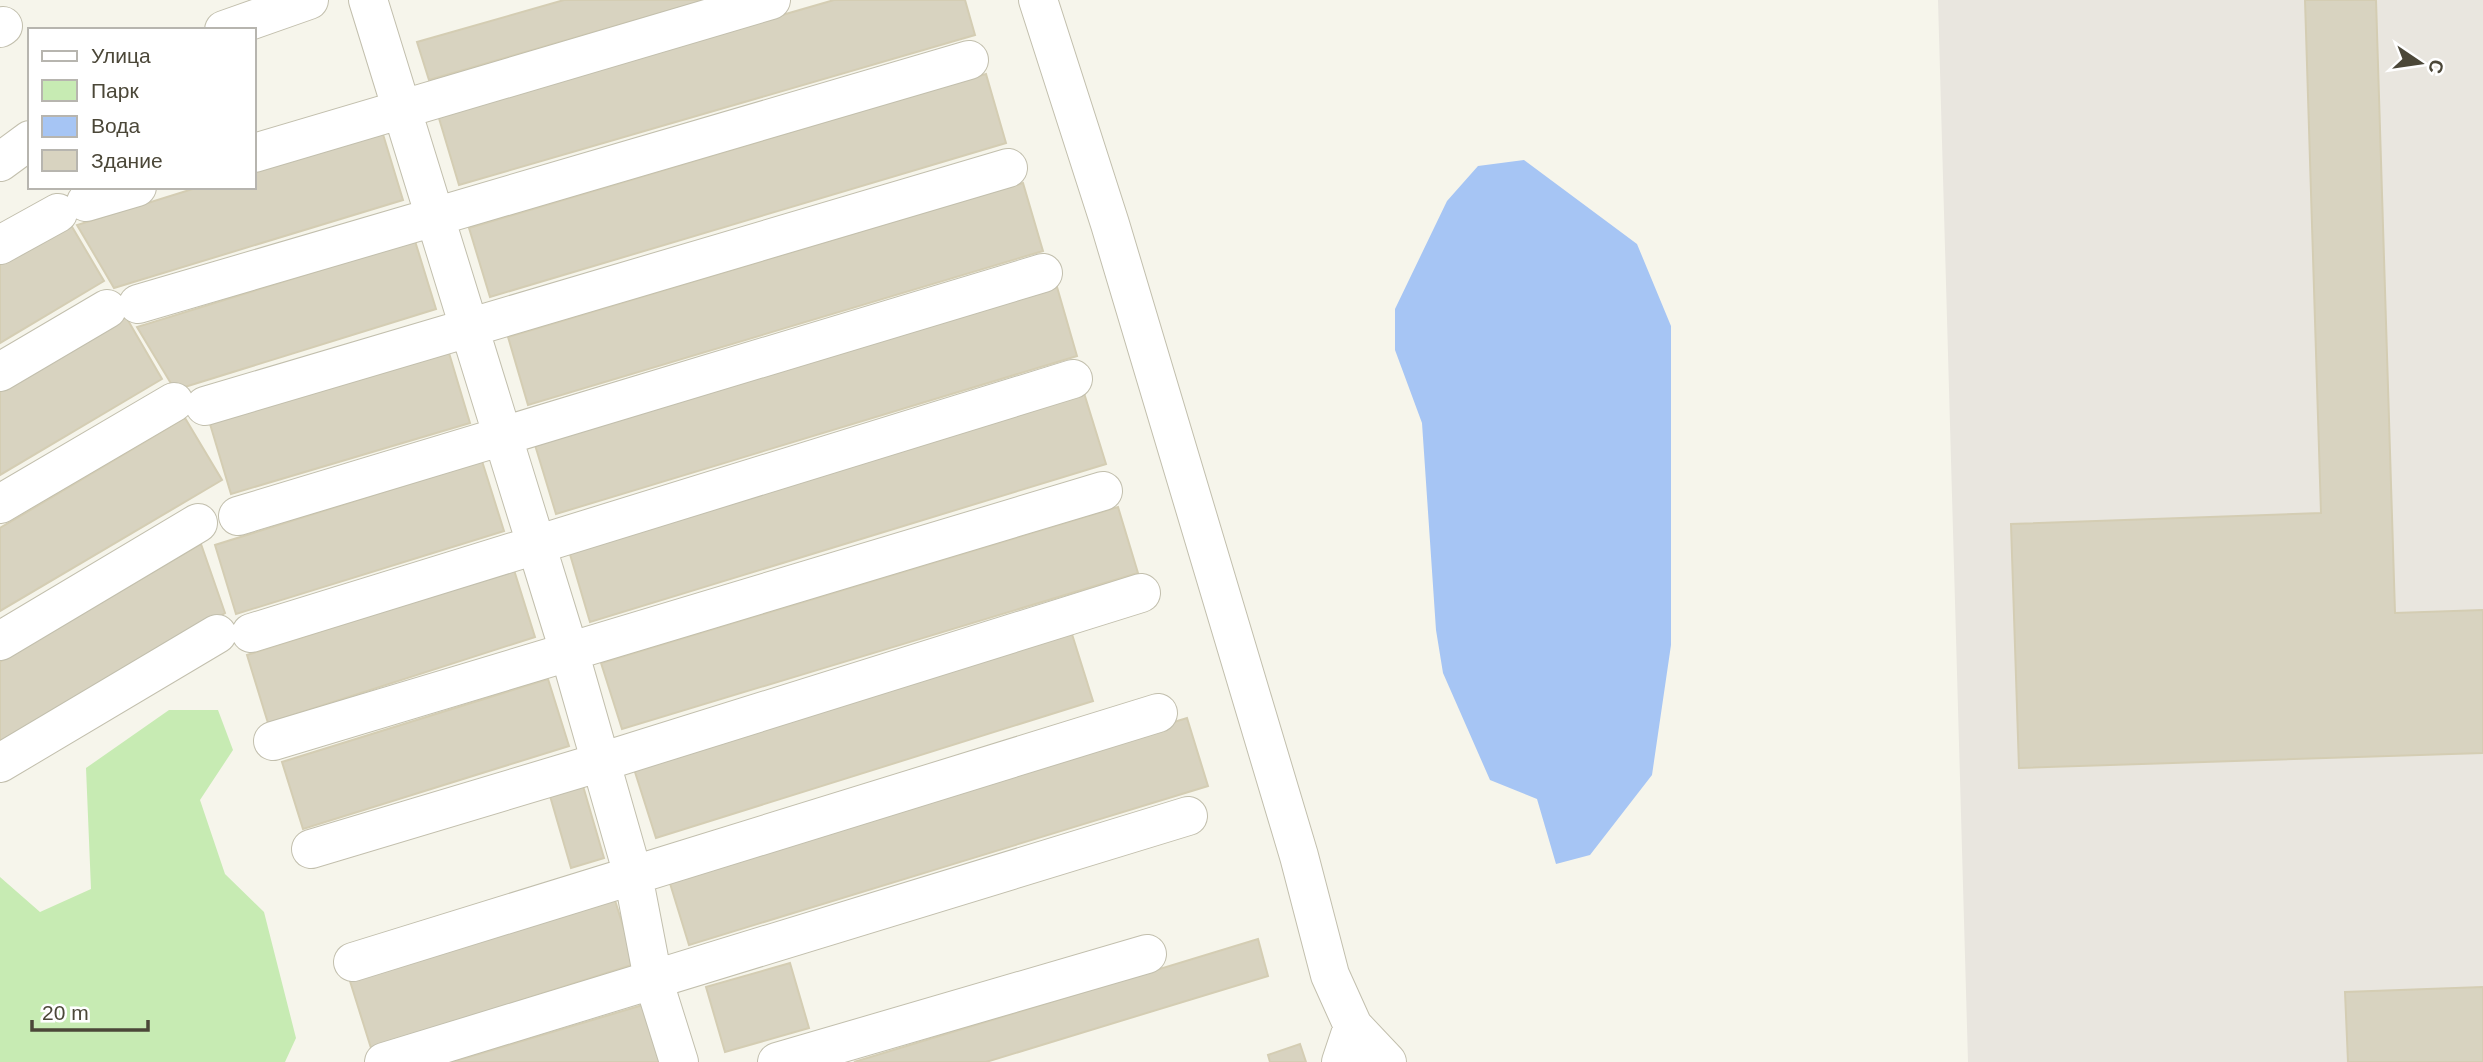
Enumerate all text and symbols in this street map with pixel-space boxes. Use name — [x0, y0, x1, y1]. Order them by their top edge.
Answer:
legend — [28, 28, 256, 189]
north arrow — [2385, 28, 2455, 98]
text: Улица — [91, 44, 151, 67]
text: С — [2424, 58, 2448, 76]
text: Парк — [91, 79, 139, 102]
text: Вода — [91, 114, 140, 137]
text: Здание — [91, 149, 163, 172]
scale bar — [32, 988, 147, 1032]
text: 20 m — [42, 1001, 89, 1024]

